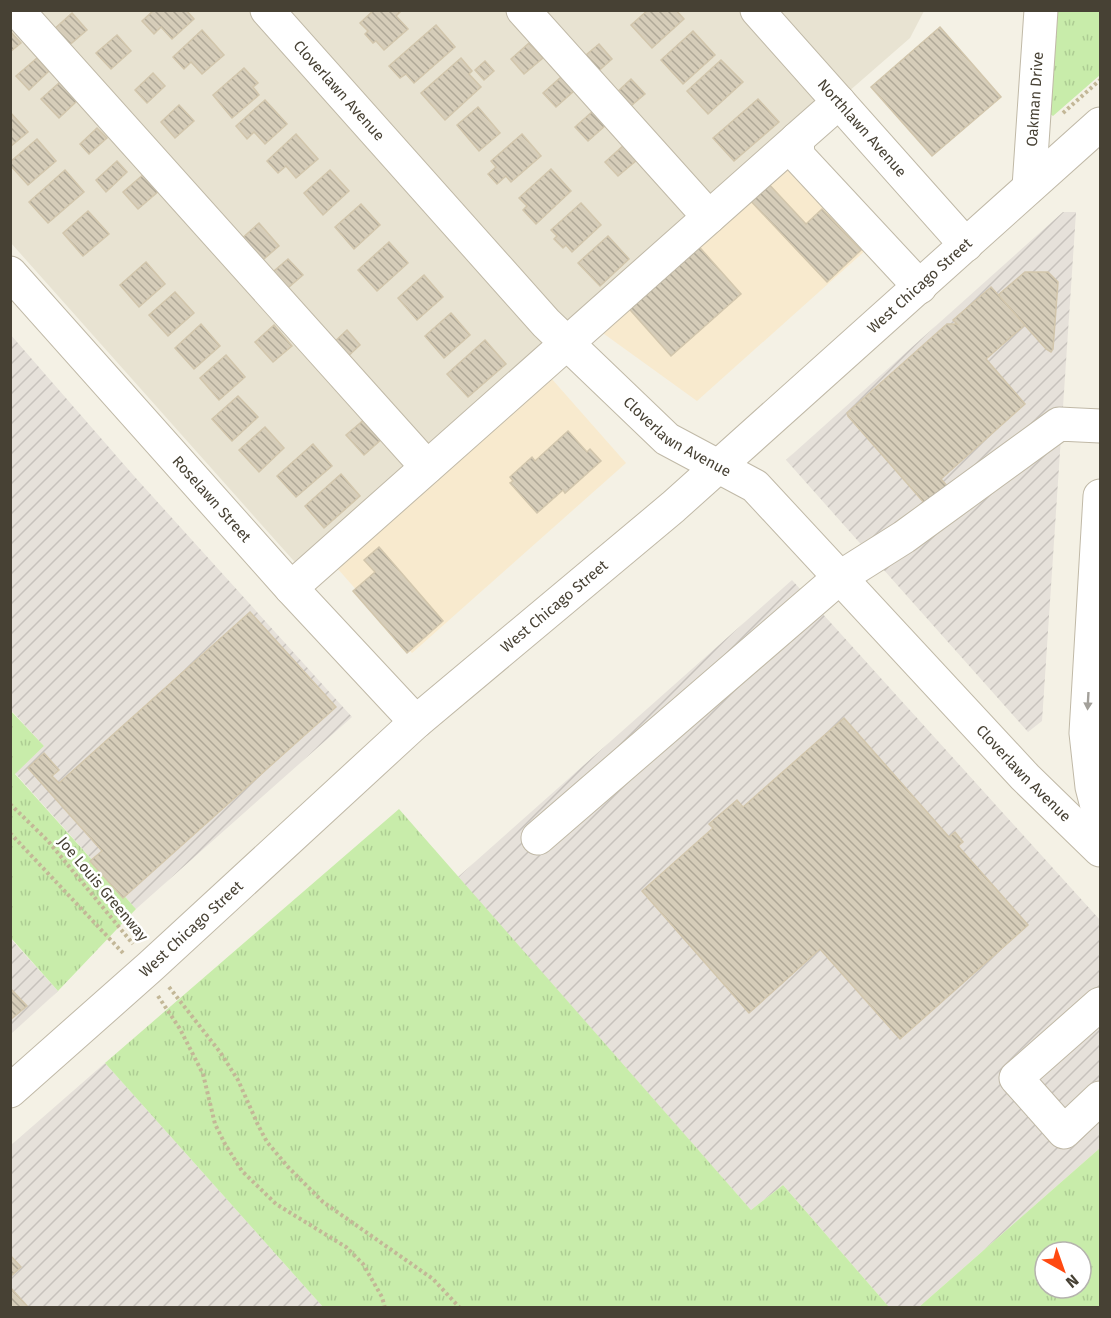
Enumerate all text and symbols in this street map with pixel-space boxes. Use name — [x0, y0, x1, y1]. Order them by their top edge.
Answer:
street label: Cloverlawn Avenue — [289, 37, 388, 145]
street label: Oakman Drive — [1023, 51, 1047, 147]
street label: Northlawn Avenue — [814, 75, 910, 181]
street label: West Chicago Street — [864, 234, 976, 337]
street label: Cloverlawn Avenue — [620, 393, 734, 481]
street label: Roselawn Street — [169, 452, 255, 546]
street label: West Chicago Street — [497, 556, 612, 656]
one-way arrow — [1084, 691, 1093, 710]
street label: Cloverlawn Avenue — [972, 721, 1075, 826]
street label: Joe Louis Greenway — [54, 833, 152, 945]
street label: West Chicago Street — [136, 877, 247, 981]
north arrow — [1033, 1240, 1093, 1300]
text: N — [1062, 1270, 1082, 1292]

